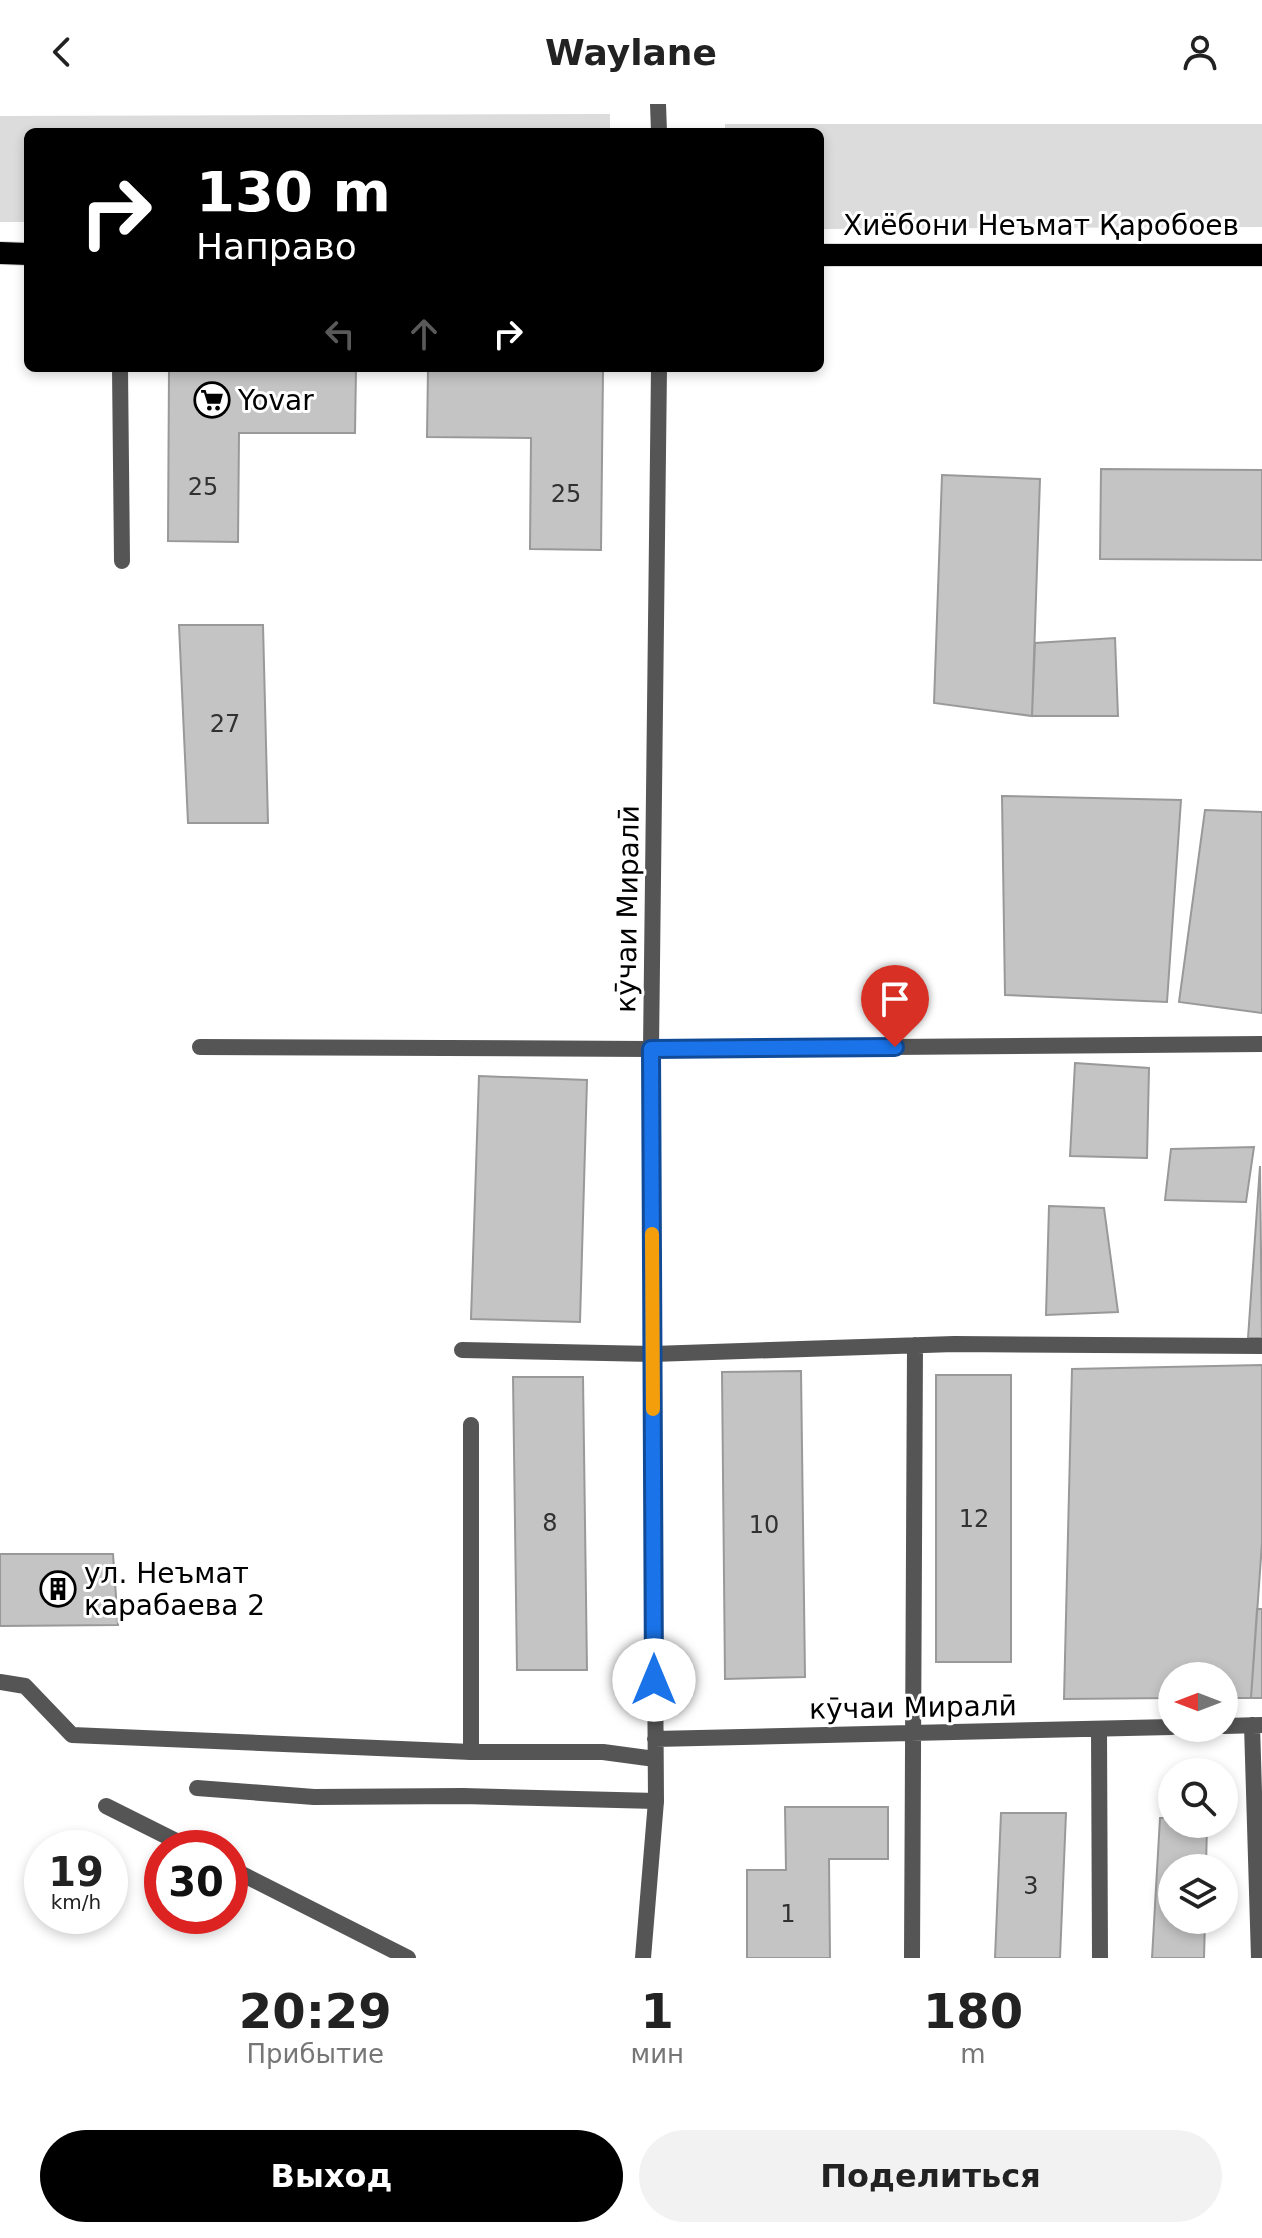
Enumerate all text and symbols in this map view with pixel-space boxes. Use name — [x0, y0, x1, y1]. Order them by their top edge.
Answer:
icon: back — [40, 30, 84, 74]
icon: person — [1178, 30, 1222, 74]
text: Waylane — [545, 32, 717, 73]
text: 130 m — [196, 159, 391, 224]
icon: right — [64, 160, 168, 264]
street label: Хиёбони Неъмат Қаробоев — [843, 209, 1239, 242]
text: Направо — [196, 226, 357, 267]
icon: left — [318, 312, 362, 356]
icon: ahead — [402, 312, 446, 356]
icon: right — [486, 312, 530, 356]
supermarket icon: Yovar — [193, 381, 231, 419]
place label: Yovar — [237, 384, 314, 417]
house number: 25 — [188, 473, 218, 501]
house number: 25 — [551, 480, 581, 508]
house number: 27 — [210, 710, 240, 738]
street label: кӯчаи Миралӣ — [609, 805, 646, 1013]
pin — [861, 965, 929, 1047]
icon: arrive — [873, 977, 917, 1021]
house number: 12 — [959, 1505, 989, 1533]
house number: 8 — [542, 1509, 558, 1537]
house number: 10 — [749, 1511, 779, 1539]
place label: ул. Неъмат карабаева 2 — [84, 1557, 265, 1622]
building icon: ул. Неъмат карабаева 2 — [39, 1570, 77, 1608]
position arrow — [612, 1638, 696, 1722]
north arrow — [1158, 1662, 1238, 1742]
map controls — [1158, 1662, 1238, 1934]
street label: кӯчаи Миралӣ — [809, 1689, 1017, 1726]
button: search — [1158, 1758, 1238, 1838]
speed limit sign: 30 — [144, 1830, 248, 1934]
text: 19 — [48, 1849, 104, 1895]
button: layers — [1158, 1854, 1238, 1934]
house number: 3 — [1023, 1872, 1039, 1900]
text: km/h — [51, 1890, 101, 1914]
house number: 1 — [780, 1900, 796, 1928]
text: 20:29 — [239, 1983, 392, 2039]
text: 1 — [641, 1983, 674, 2039]
text: 180 — [923, 1983, 1023, 2039]
text: Прибытие — [246, 2039, 384, 2069]
text: мин — [631, 2039, 684, 2069]
text: m — [960, 2039, 986, 2069]
button: Выход — [40, 2130, 623, 2222]
button: Поделиться — [639, 2130, 1222, 2222]

